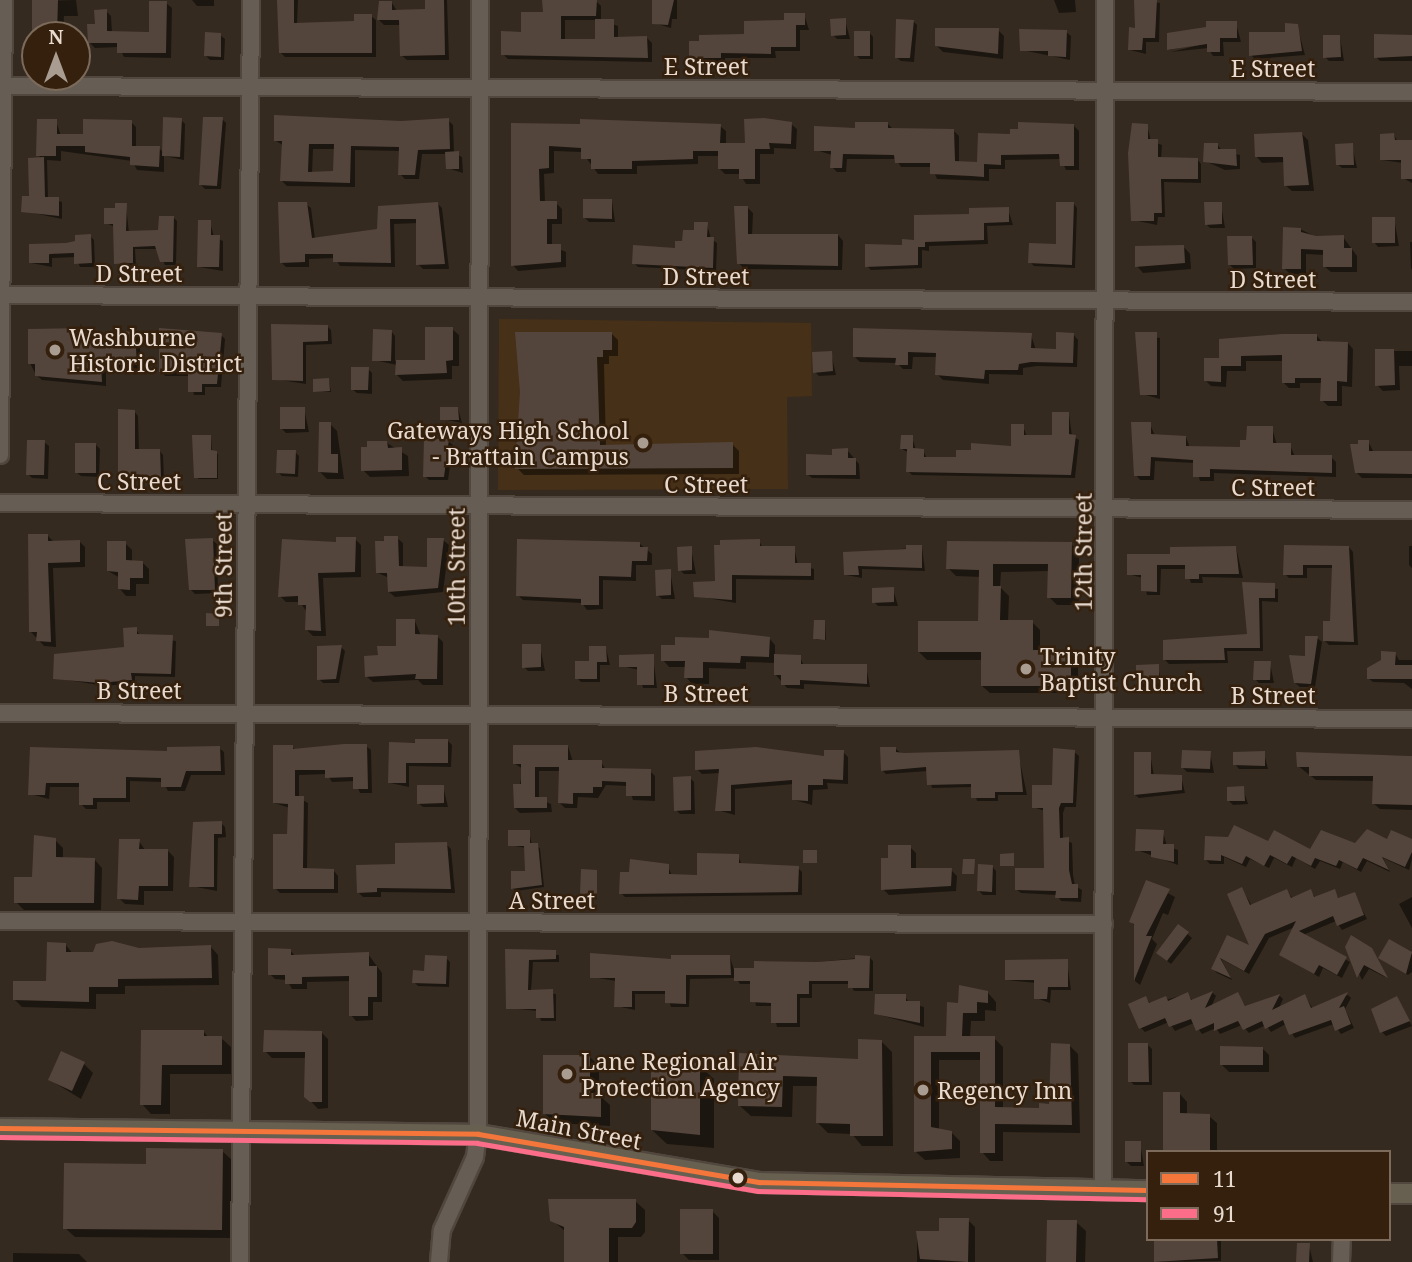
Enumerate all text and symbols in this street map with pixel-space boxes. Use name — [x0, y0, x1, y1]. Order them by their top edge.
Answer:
north arrow — [21, 21, 91, 91]
text: N — [49, 24, 63, 50]
street label: E Street — [664, 52, 748, 80]
street label: E Street — [1231, 54, 1315, 82]
street label: D Street — [96, 259, 182, 287]
street label: D Street — [663, 262, 749, 290]
street label: D Street — [1230, 265, 1316, 293]
place label: Washburne Historic District — [69, 323, 242, 377]
marker: Washburne Historic District — [47, 342, 63, 358]
place label: Gateways High School - Brattain Campus — [387, 416, 629, 470]
marker: Gateways High School - Brattain Campus — [635, 435, 651, 451]
street label: C Street — [97, 467, 181, 495]
street label: C Street — [664, 470, 748, 498]
street label: C Street — [1231, 473, 1315, 501]
street label: 12th Street — [1069, 493, 1097, 611]
street label: 10th Street — [442, 508, 470, 626]
street label: 9th Street — [209, 512, 237, 618]
place label: Trinity Baptist Church — [1040, 642, 1202, 696]
marker: Trinity Baptist Church — [1018, 661, 1034, 677]
street label: B Street — [96, 676, 182, 704]
street label: B Street — [663, 679, 749, 707]
street label: B Street — [1230, 681, 1316, 709]
street label: A Street — [509, 886, 595, 914]
place label: Lane Regional Air Protection Agency — [581, 1047, 780, 1101]
marker: Lane Regional Air Protection Agency — [559, 1066, 575, 1082]
place label: Regency Inn — [937, 1076, 1072, 1104]
marker: Regency Inn — [915, 1082, 931, 1098]
street label: Main Street — [514, 1103, 644, 1155]
legend — [1146, 1150, 1391, 1241]
text: 11 — [1213, 1165, 1236, 1193]
unlabelled marker — [731, 1171, 745, 1185]
text: 91 — [1213, 1200, 1236, 1228]

